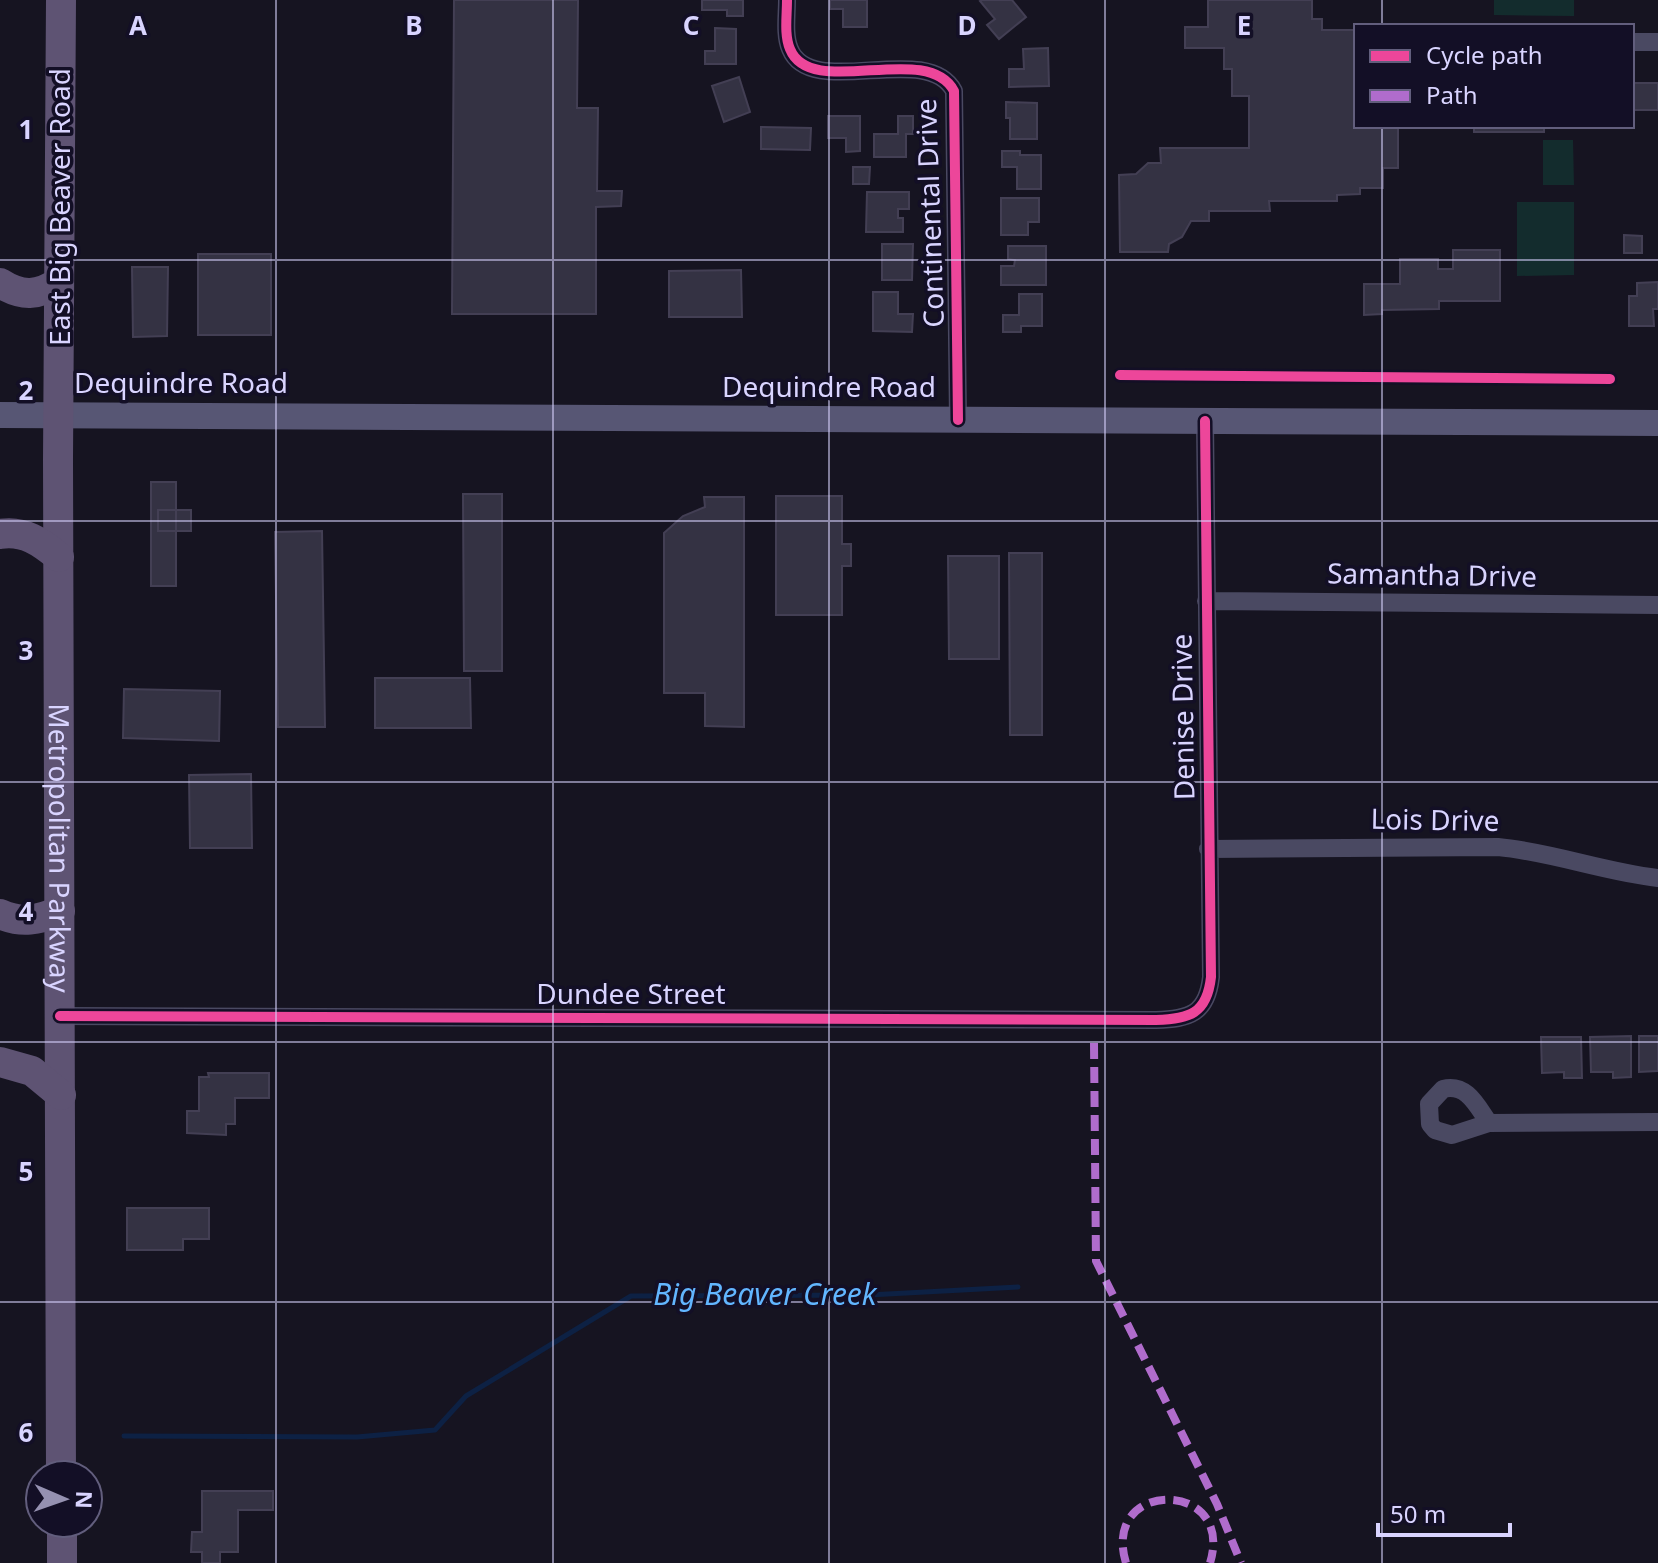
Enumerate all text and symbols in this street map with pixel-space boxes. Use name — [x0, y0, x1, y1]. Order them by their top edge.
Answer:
text: A — [129, 7, 147, 43]
text: B — [405, 7, 423, 43]
text: C — [683, 7, 699, 43]
text: D — [957, 7, 977, 43]
text: E — [1237, 7, 1251, 43]
legend — [1354, 24, 1634, 128]
text: Cycle path — [1426, 38, 1543, 71]
street label: East Big Beaver Road — [40, 68, 78, 346]
text: Path — [1426, 78, 1477, 111]
street label: Continental Drive — [906, 98, 952, 328]
text: 1 — [19, 111, 33, 147]
street label: Dequindre Road — [74, 363, 288, 401]
street label: Dequindre Road — [722, 367, 936, 405]
text: 2 — [19, 372, 34, 408]
street label: Samantha Drive — [1327, 553, 1537, 595]
text: 3 — [19, 632, 33, 668]
street label: Denise Drive — [1162, 633, 1202, 801]
street label: Metropolitan Parkway — [41, 703, 80, 994]
street label: Lois Drive — [1370, 799, 1500, 839]
text: 4 — [19, 893, 34, 929]
street label: Dundee Street — [536, 974, 726, 1012]
text: 5 — [19, 1153, 33, 1189]
water label: Big Beaver Creek — [653, 1273, 878, 1314]
text: 6 — [19, 1414, 34, 1450]
north arrow — [24, 1459, 104, 1539]
scale bar — [1378, 1487, 1510, 1537]
text: N — [70, 1490, 100, 1509]
text: 50 m — [1390, 1497, 1446, 1530]

